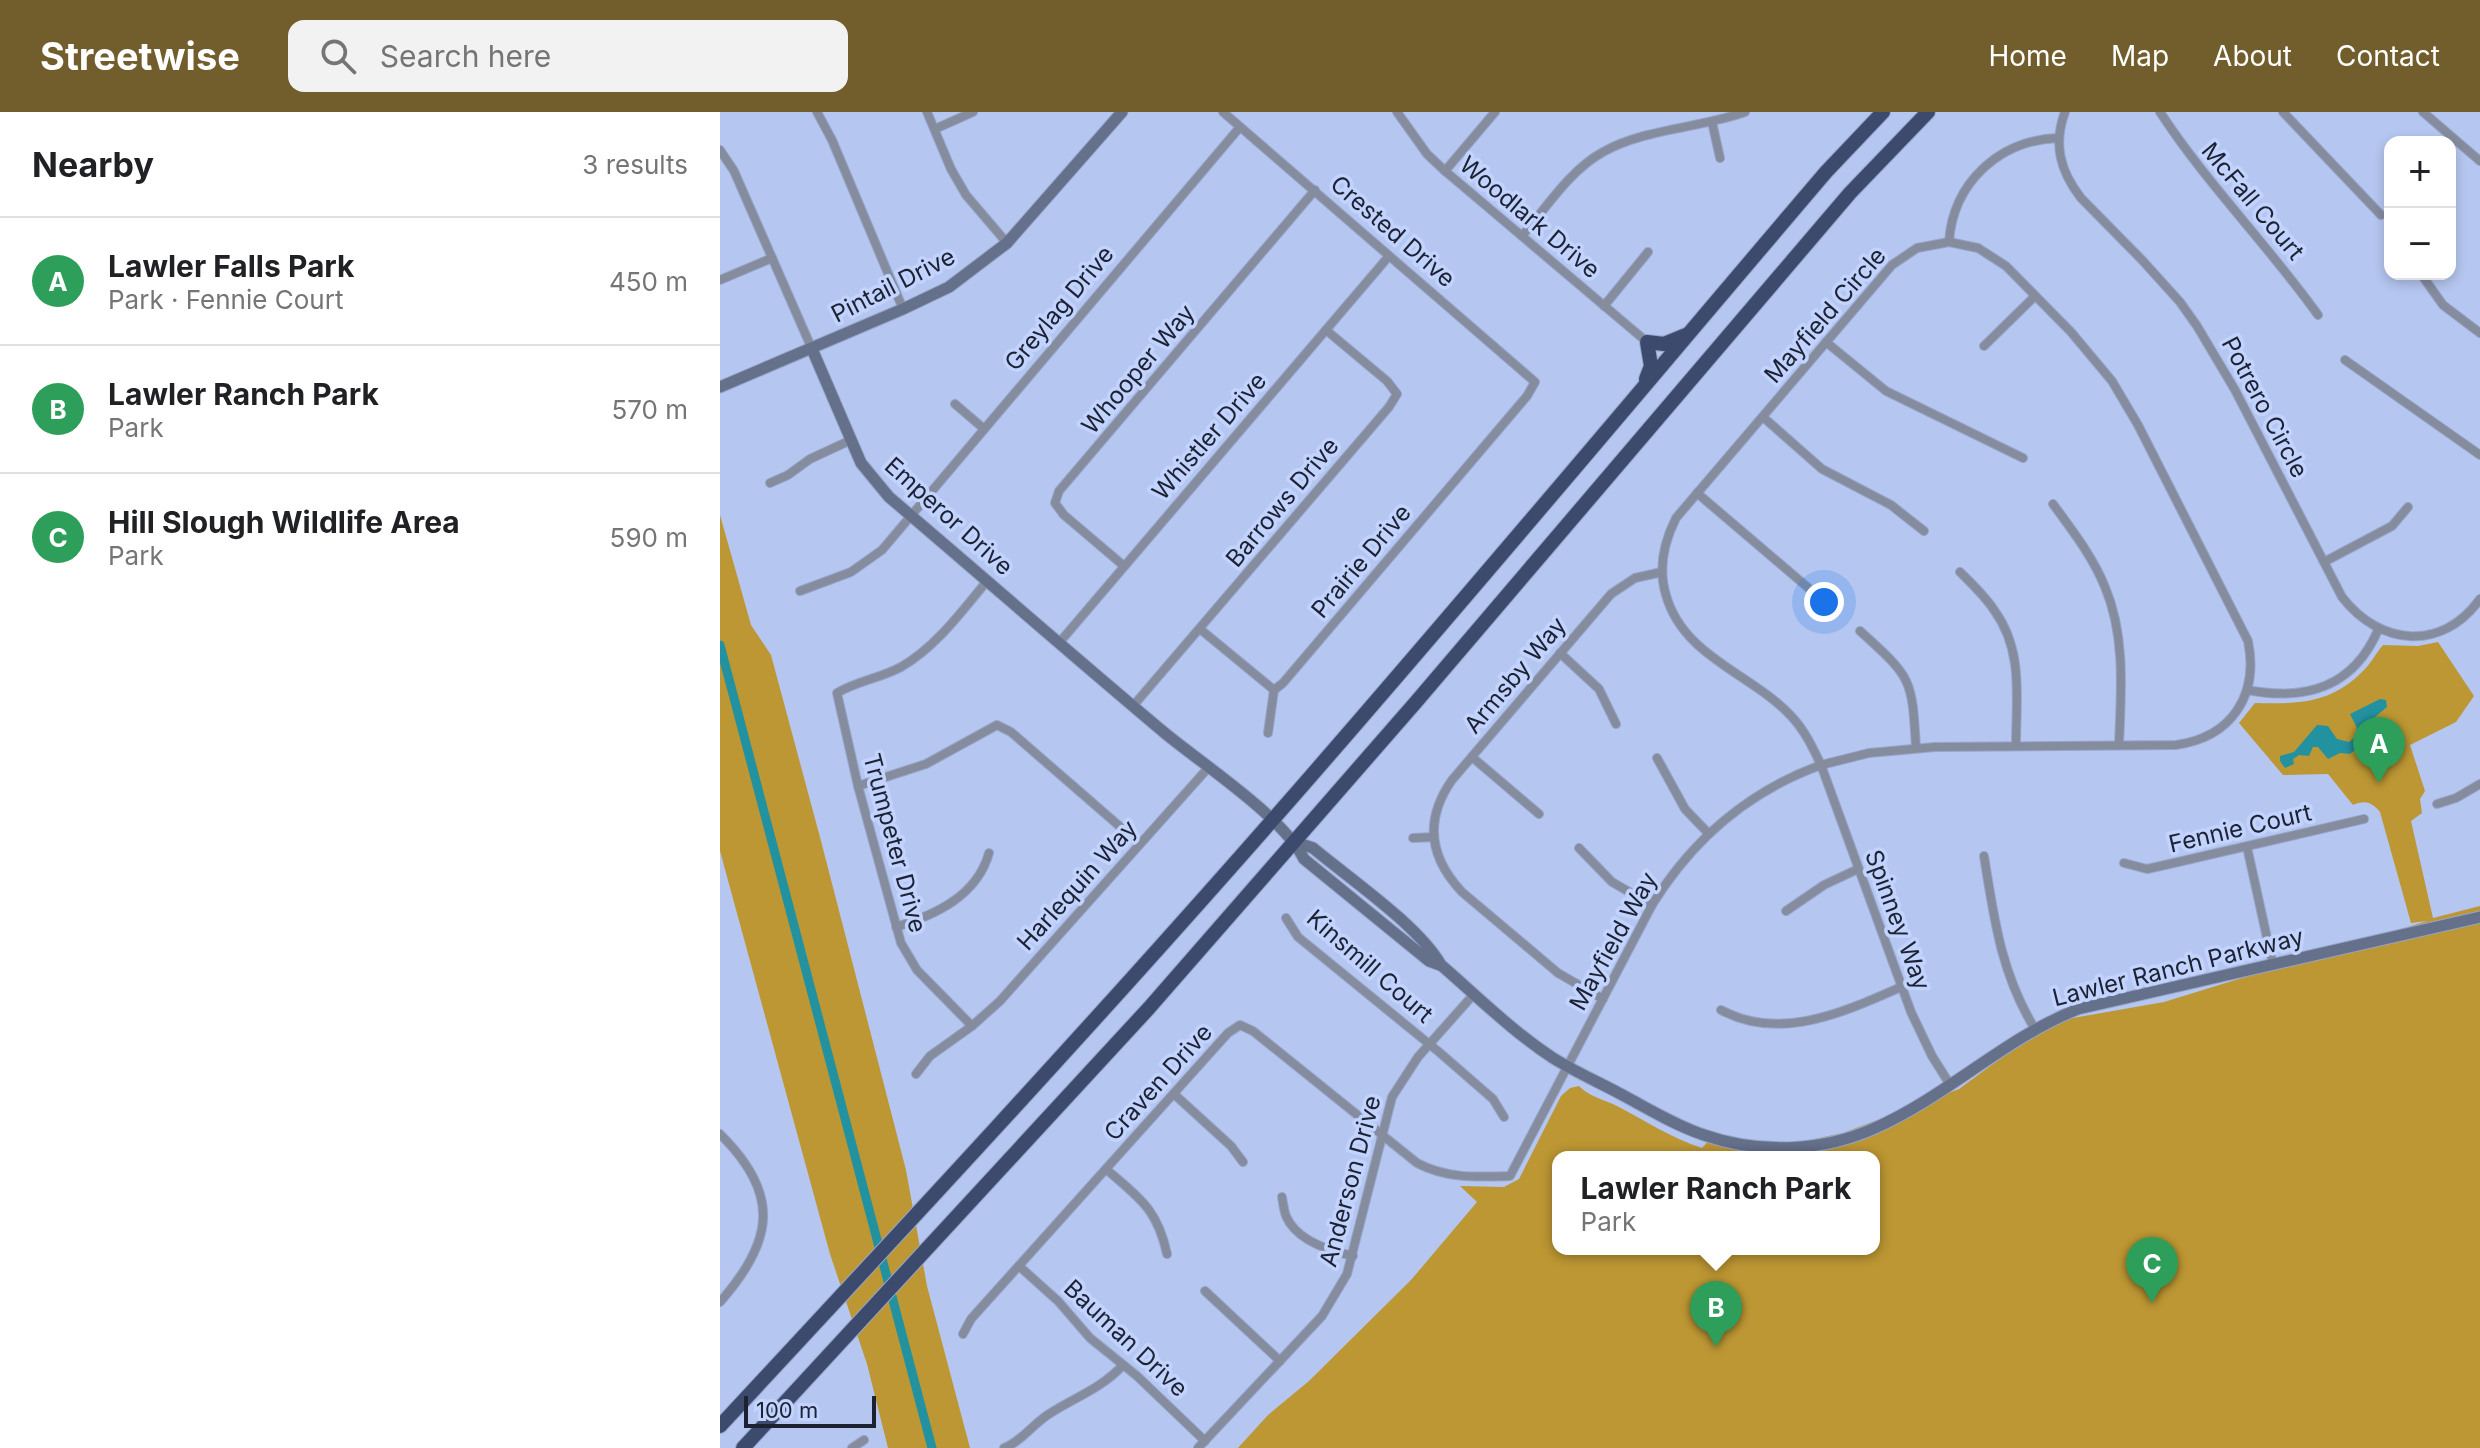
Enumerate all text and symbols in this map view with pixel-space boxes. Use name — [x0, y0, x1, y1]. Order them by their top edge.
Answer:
search box — [288, 20, 848, 92]
text: Streetwise — [40, 33, 240, 79]
icon: search — [316, 34, 360, 78]
text: Search here — [380, 38, 551, 74]
text: Home — [1988, 39, 2067, 73]
text: Map — [2111, 39, 2169, 73]
text: About — [2213, 39, 2292, 73]
text: Contact — [2336, 39, 2440, 73]
street label: McFall Court — [2196, 136, 2311, 266]
map controls — [2384, 136, 2456, 280]
button: + — [2384, 136, 2456, 208]
text: Nearby — [32, 144, 154, 185]
text: 3 results — [582, 149, 688, 180]
street label: Woodlark Drive — [1454, 150, 1606, 284]
street label: Crested Drive — [1325, 169, 1461, 293]
button: − — [2384, 208, 2456, 280]
street label: Greylag Drive — [998, 240, 1120, 376]
street label: Mayfield Circle — [1758, 241, 1892, 389]
street label: Pintail Drive — [826, 242, 960, 328]
text: Lawler Falls Park — [108, 248, 354, 284]
text: A — [48, 266, 68, 297]
text: 450 m — [609, 266, 688, 297]
text: Park · Fennie Court — [108, 284, 343, 315]
street label: Whooper Way — [1075, 298, 1201, 440]
street label: Potrero Circle — [2216, 332, 2314, 482]
street label: Whistler Drive — [1146, 366, 1272, 506]
text: Lawler Ranch Park — [108, 376, 379, 412]
text: B — [49, 394, 67, 425]
text: 570 m — [611, 394, 688, 425]
text: Park — [108, 412, 164, 443]
street label: Barrows Drive — [1220, 431, 1344, 573]
street label: Emperor Drive — [879, 451, 1019, 581]
street label: Prairie Drive — [1305, 498, 1417, 624]
text: Hill Slough Wildlife Area — [108, 504, 460, 540]
text: C — [48, 522, 68, 553]
text: 590 m — [610, 522, 688, 553]
text: Park — [108, 540, 164, 571]
your location — [1804, 582, 1844, 622]
street label: Armsby Way — [1458, 611, 1572, 739]
pin: A — [2353, 717, 2405, 783]
street label: Trumpeter Drive — [857, 750, 933, 936]
street label: Fennie Court — [2166, 797, 2314, 858]
street label: Harlequin Way — [1011, 814, 1143, 956]
street label: Spinney Way — [1859, 846, 1937, 994]
street label: Mayfield Way — [1563, 867, 1663, 1015]
street label: Kinsmill Court — [1301, 903, 1439, 1029]
street label: Lawler Ranch Parkway — [2050, 922, 2306, 1012]
street label: Craven Drive — [1098, 1018, 1218, 1146]
street label: Anderson Drive — [1313, 1092, 1387, 1270]
popup — [1552, 1151, 1880, 1255]
text: Lawler Ranch Park — [1581, 1170, 1851, 1206]
text: Park — [1581, 1206, 1636, 1237]
pin: C — [2126, 1237, 2178, 1303]
street label: Bauman Drive — [1058, 1273, 1194, 1403]
pin: B — [1690, 1281, 1742, 1347]
scale bar — [744, 1392, 876, 1428]
text: 100 m — [756, 1397, 818, 1423]

